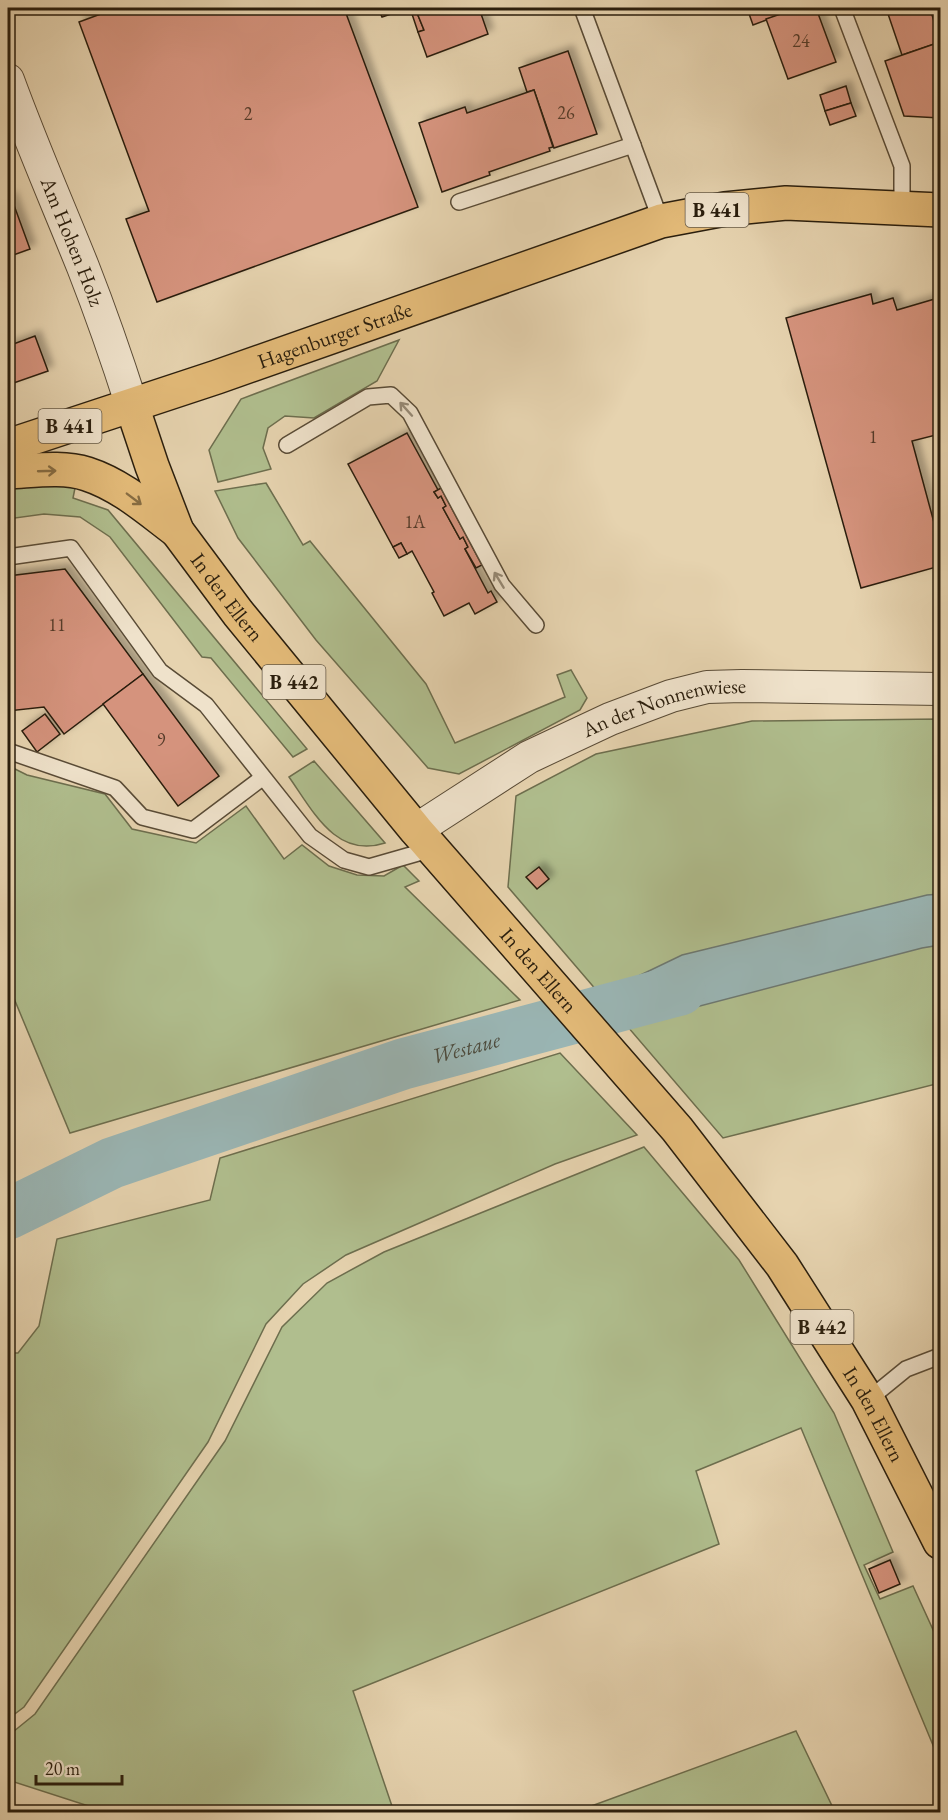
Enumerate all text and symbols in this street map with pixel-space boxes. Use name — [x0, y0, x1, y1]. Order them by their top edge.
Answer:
house number: 24 — [792, 29, 810, 52]
house number: 26 — [557, 101, 575, 124]
house number: 2 — [244, 102, 253, 125]
street label: Am Hohen Holz — [34, 172, 111, 310]
road number: B 441 — [686, 193, 748, 227]
street label: Hagenburger Straße — [254, 296, 416, 375]
one-way arrow — [399, 402, 413, 417]
road number: B 441 — [38, 409, 101, 443]
house number: 1 — [869, 425, 877, 448]
one-way arrow — [36, 465, 56, 476]
one-way arrow — [126, 492, 142, 505]
house number: 1A — [404, 510, 426, 533]
street label: In den Ellern — [185, 547, 270, 647]
one-way arrow — [493, 572, 505, 589]
house number: 11 — [48, 613, 66, 636]
road number: B 442 — [262, 665, 326, 699]
street label: An der Nonnenwiese — [577, 672, 746, 744]
house number: 9 — [157, 728, 166, 751]
street label: In den Ellern — [494, 922, 583, 1018]
water label: Westaue — [428, 1025, 504, 1071]
road number: B 442 — [790, 1310, 854, 1344]
street label: In den Ellern — [837, 1361, 911, 1466]
scale bar — [36, 1748, 122, 1786]
text: 20 m — [45, 1757, 80, 1780]

